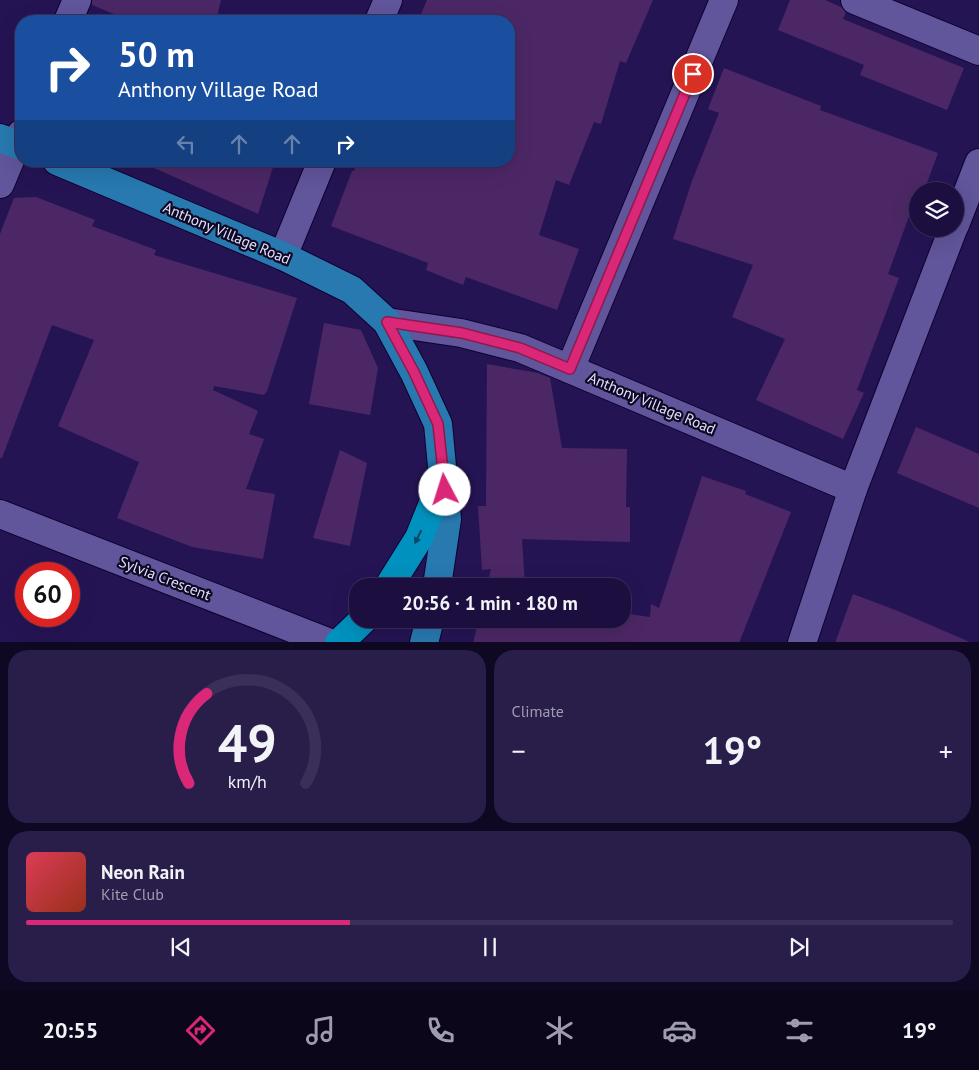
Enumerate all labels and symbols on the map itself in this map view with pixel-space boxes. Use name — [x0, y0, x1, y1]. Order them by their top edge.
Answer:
pin — [672, 53, 714, 95]
street label: Anthony Village Road — [160, 198, 294, 268]
street label: Anthony Village Road — [585, 368, 719, 438]
position arrow — [418, 463, 470, 515]
one-way arrow — [414, 530, 422, 544]
street label: Sylvia Crescent — [116, 552, 214, 604]
speed limit sign: 60 — [15, 562, 80, 627]

